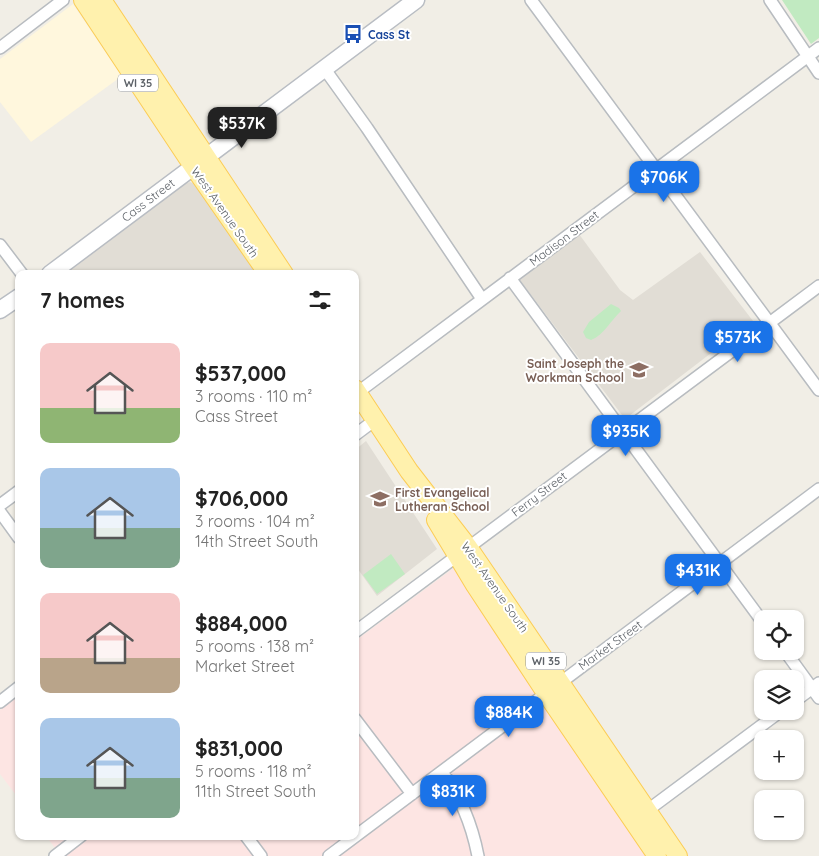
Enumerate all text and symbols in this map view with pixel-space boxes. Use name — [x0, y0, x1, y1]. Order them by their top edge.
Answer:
bus stop icon: Cass St — [342, 23, 364, 45]
place label: Cass St — [368, 27, 410, 42]
road number: WI 35 — [118, 75, 158, 92]
pin: $537K — [207, 106, 277, 149]
text: $537K — [219, 113, 265, 133]
pin: $706K — [629, 160, 699, 203]
street label: West Avenue South — [188, 164, 262, 260]
text: $706K — [640, 167, 688, 187]
street label: Cass Street — [119, 175, 177, 225]
street label: Madison Street — [526, 207, 602, 269]
icon: filters — [306, 286, 334, 314]
text: 7 homes — [40, 287, 125, 313]
pin: $573K — [703, 320, 773, 363]
text: $573K — [715, 327, 761, 347]
place label: Saint Joseph the Workman School — [526, 356, 624, 385]
school or university icon: Saint Joseph the Workman School — [628, 359, 650, 381]
text: $537,000 — [195, 360, 286, 386]
icon: home — [80, 363, 140, 423]
text: 3 rooms · 110 m² — [195, 386, 312, 406]
text: Cass Street — [195, 406, 278, 426]
pin: $935K — [591, 414, 661, 457]
text: $935K — [603, 421, 649, 441]
street label: Ferry Street — [508, 468, 570, 520]
text: $706,000 — [195, 485, 288, 511]
place label: First Evangelical Lutheran School — [395, 485, 490, 514]
icon: home — [80, 488, 140, 548]
school or university icon: First Evangelical Lutheran School — [369, 488, 391, 510]
text: 3 rooms · 104 m² — [195, 511, 315, 531]
text: 14th Street South — [195, 531, 318, 551]
street label: West Avenue South — [458, 539, 532, 635]
pin: $431K — [663, 554, 733, 596]
text: $431K — [676, 560, 720, 580]
text: $884,000 — [195, 610, 287, 636]
map controls — [754, 610, 804, 840]
button: locate — [754, 610, 804, 660]
icon: home — [80, 613, 140, 673]
street label: Market Street — [575, 617, 645, 673]
text: 5 rooms · 138 m² — [195, 636, 314, 656]
road number: WI 35 — [526, 652, 566, 669]
text: Market Street — [195, 656, 295, 676]
button: layers — [754, 670, 804, 720]
pin: $884K — [474, 696, 544, 738]
text: $884K — [486, 702, 532, 722]
button: + — [754, 730, 804, 780]
text: $831,000 — [195, 735, 283, 761]
icon: home — [80, 738, 140, 798]
text: 5 rooms · 118 m² — [195, 761, 312, 781]
pin: $831K — [418, 774, 488, 817]
text: 11th Street South — [195, 781, 316, 801]
text: $831K — [431, 781, 475, 801]
button: − — [754, 790, 804, 840]

